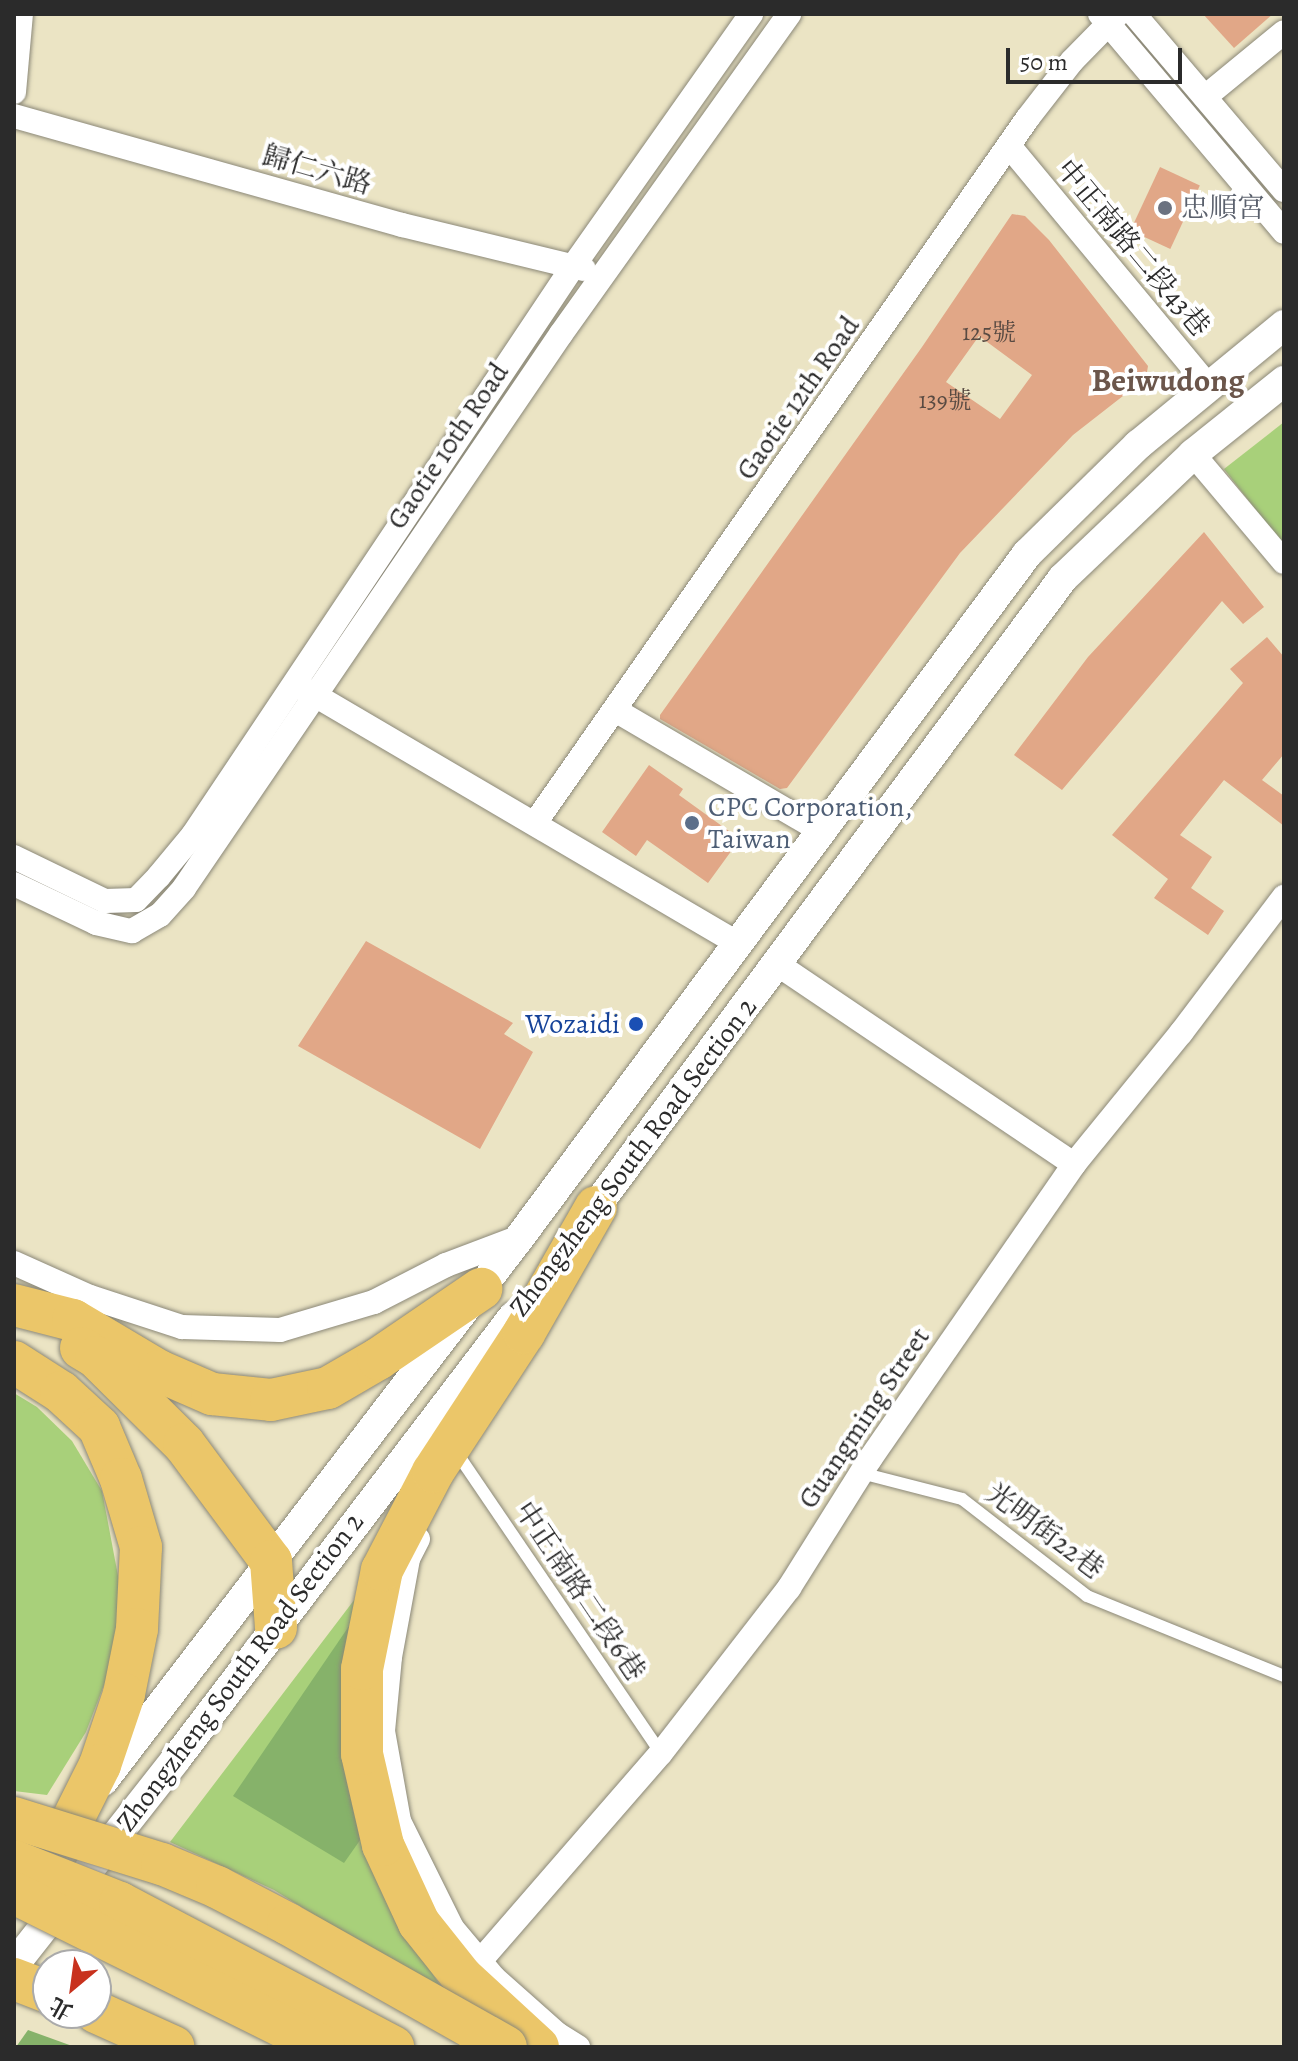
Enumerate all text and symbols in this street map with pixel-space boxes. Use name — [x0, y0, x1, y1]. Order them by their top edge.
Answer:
scale bar — [1010, 32, 1186, 82]
text: 50 m — [1020, 46, 1068, 78]
street label: 歸仁六路 — [259, 138, 375, 202]
street label: 中正南路二段43巷 — [1049, 153, 1217, 343]
place label: 忠順宮 — [1181, 191, 1265, 225]
marker: 忠順宮 — [1156, 199, 1174, 217]
street label: Gaotie 12th Road — [729, 310, 867, 486]
house number: 125號 — [962, 319, 1016, 347]
street label: Gaotie 10th Road — [380, 357, 516, 535]
district label: Beiwudong — [1091, 361, 1245, 399]
house number: 139號 — [918, 387, 972, 415]
place label: CPC Corporation, Taiwan — [708, 790, 913, 856]
marker: CPC Corporation, Taiwan — [683, 814, 701, 832]
street label: Zhongzheng South Road Section 2 — [502, 991, 764, 1323]
place label: Wozaidi — [525, 1007, 620, 1041]
marker: Wozaidi — [627, 1015, 645, 1033]
street label: Guangming Street — [791, 1321, 937, 1515]
street label: 光明街22巷 — [980, 1476, 1110, 1586]
street label: 中正南路二段6巷 — [508, 1495, 652, 1687]
street label: Zhongzheng South Road Section 2 — [109, 1506, 371, 1838]
north arrow — [32, 1949, 112, 2029]
text: 北 — [44, 1990, 78, 2027]

